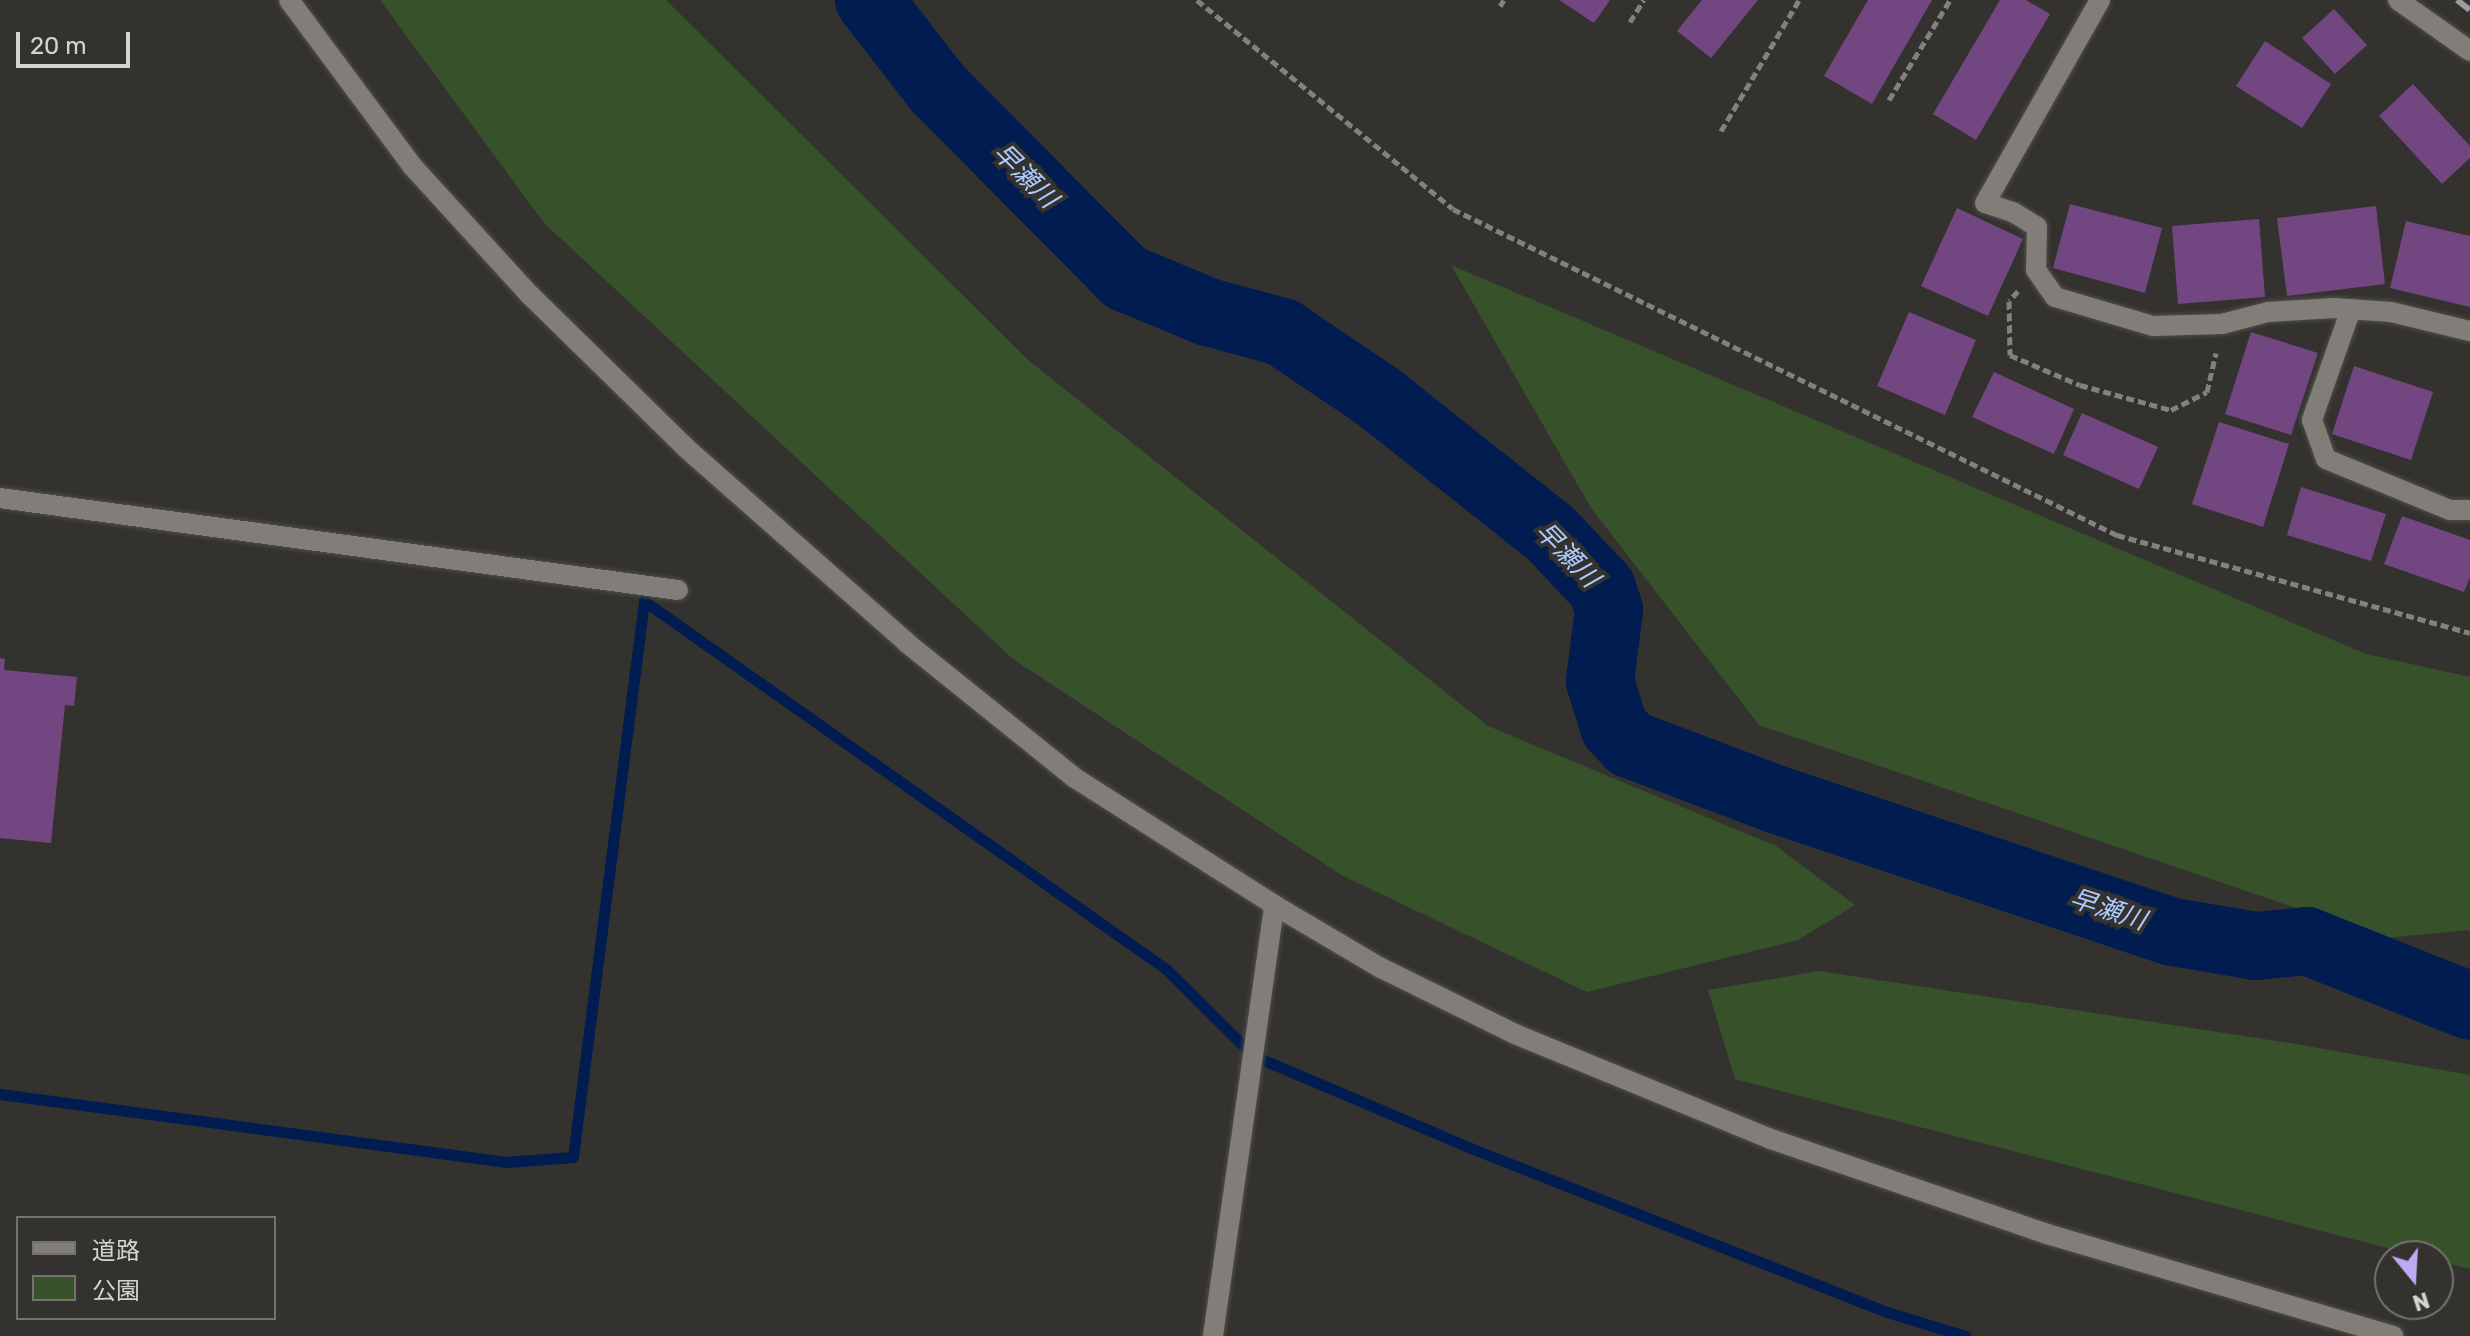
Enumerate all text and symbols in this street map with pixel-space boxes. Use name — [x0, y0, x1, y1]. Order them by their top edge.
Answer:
scale bar — [20, 16, 134, 66]
text: 20 m — [30, 32, 87, 60]
water label: 早瀬川 — [986, 137, 1064, 215]
water label: 早瀬川 — [1529, 516, 1605, 594]
water label: 早瀬川 — [2066, 883, 2150, 937]
legend — [16, 1216, 276, 1320]
text: 道路 — [92, 1237, 140, 1265]
north arrow — [2374, 1240, 2454, 1320]
text: 公園 — [92, 1277, 140, 1305]
text: N — [2409, 1286, 2433, 1317]

